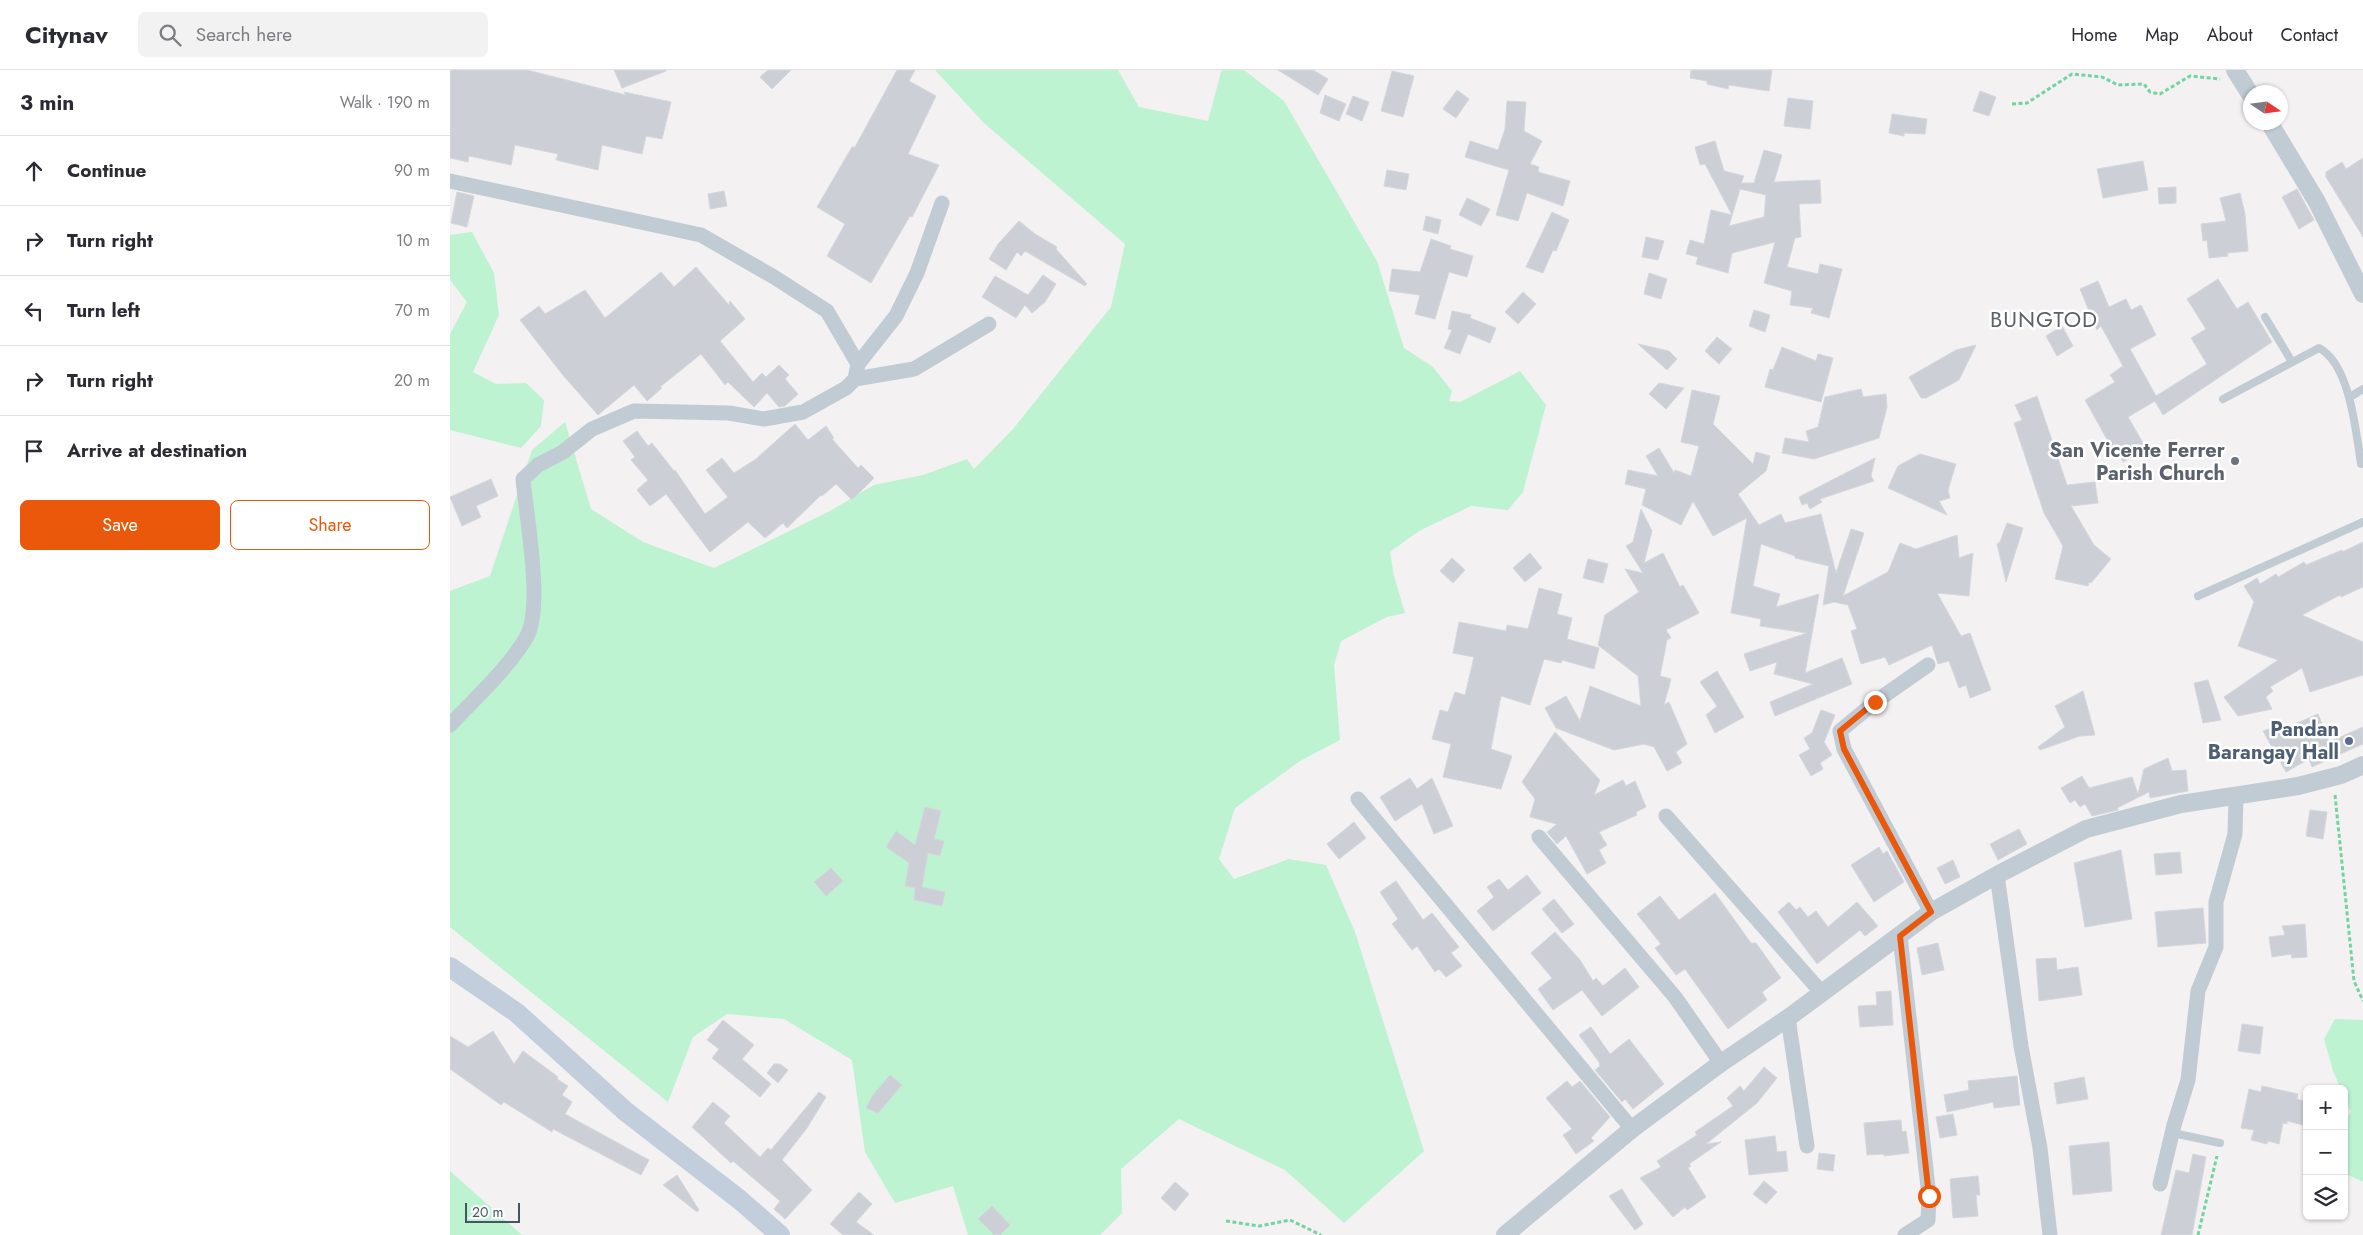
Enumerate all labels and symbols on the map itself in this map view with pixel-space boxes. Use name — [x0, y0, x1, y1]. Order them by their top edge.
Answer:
north arrow — [2243, 85, 2288, 130]
district label: BUNGTOD — [1990, 303, 2098, 335]
place label: San Vicente Ferrer Parish Church — [2050, 436, 2226, 488]
marker: San Vicente Ferrer Parish Church — [2229, 455, 2241, 467]
route end — [1864, 691, 1887, 714]
place label: Pandan Barangay Hall — [2208, 715, 2339, 767]
marker: Pandan Barangay Hall — [2343, 735, 2355, 747]
route start — [1918, 1185, 1941, 1208]
scale bar — [465, 1200, 520, 1223]

